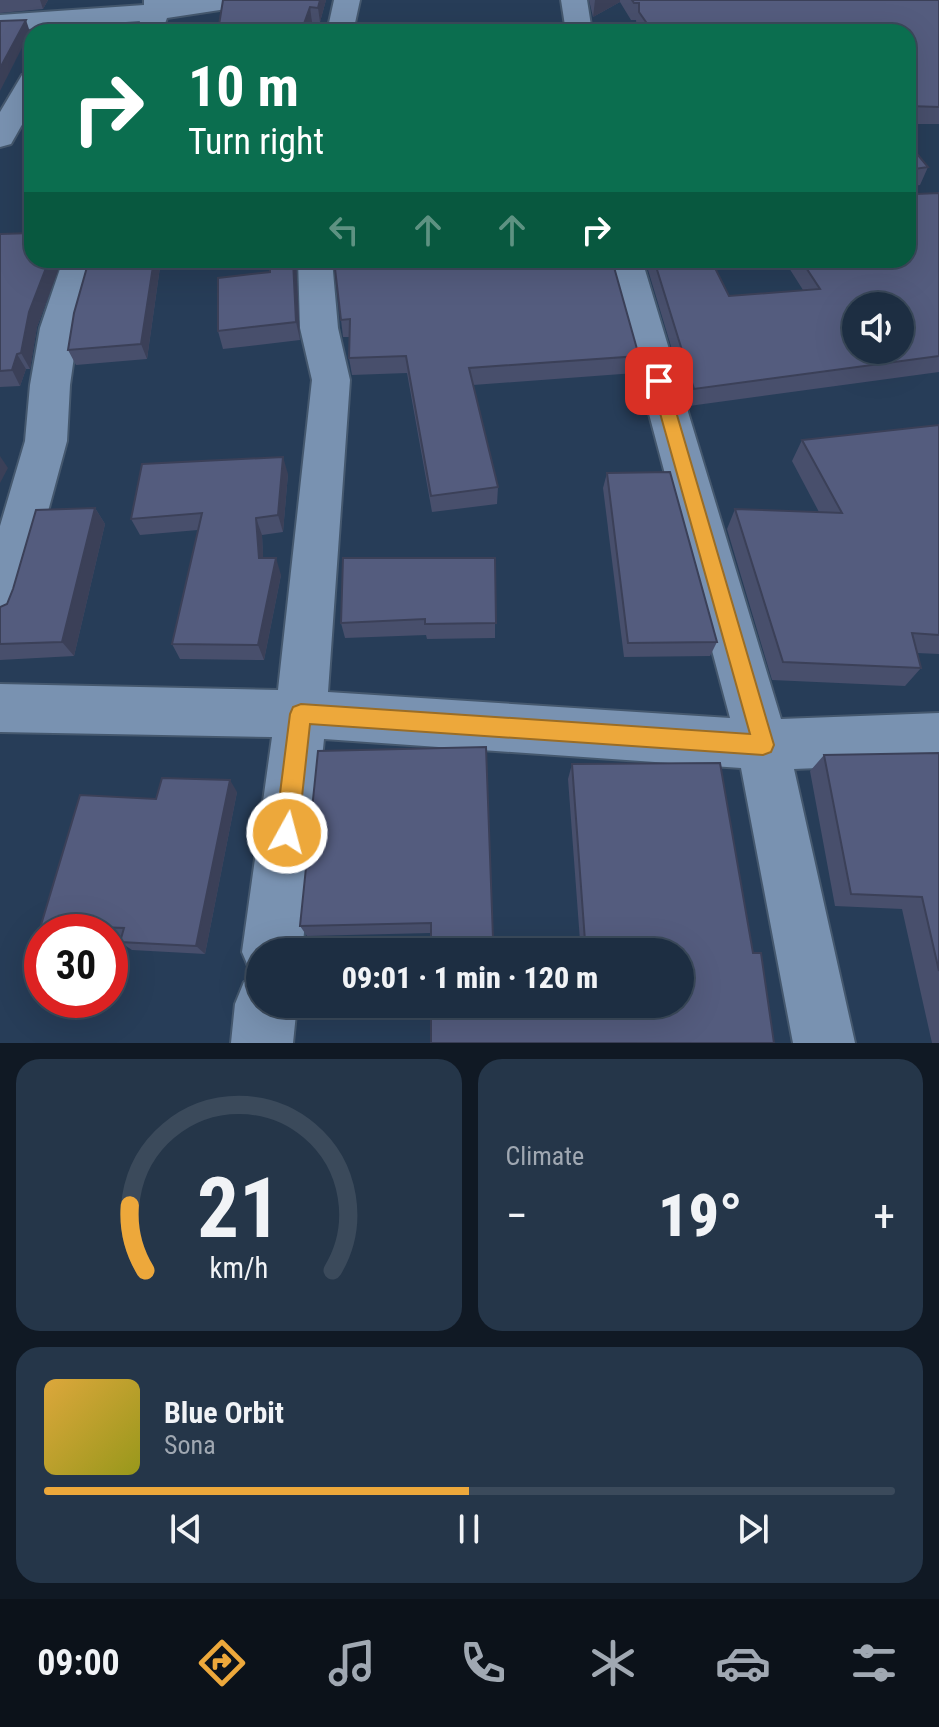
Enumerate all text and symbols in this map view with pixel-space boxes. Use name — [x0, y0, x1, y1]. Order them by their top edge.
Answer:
text: 10 m — [188, 54, 299, 120]
icon: right — [56, 56, 160, 160]
text: Turn right — [188, 121, 324, 163]
icon: left — [322, 208, 366, 252]
icon: ahead — [406, 208, 450, 252]
icon: ahead — [490, 208, 534, 252]
icon: right — [574, 208, 618, 252]
map controls — [842, 292, 914, 364]
button: sound — [842, 292, 914, 364]
pin — [625, 347, 693, 415]
icon: arrive — [637, 359, 681, 403]
position arrow — [245, 791, 329, 875]
speed limit sign: 30 — [24, 914, 128, 1018]
text: 09:01 · 1 min · 120 m — [342, 960, 598, 995]
text: Climate — [506, 1141, 584, 1171]
text: 21 — [197, 1160, 281, 1257]
text: 19° — [658, 1180, 743, 1251]
text: − — [506, 1190, 528, 1242]
text: + — [873, 1190, 895, 1242]
text: km/h — [209, 1251, 268, 1285]
text: Blue Orbit — [164, 1395, 284, 1430]
text: Sona — [164, 1430, 216, 1460]
icon: previous — [164, 1507, 208, 1551]
icon: pause — [447, 1507, 491, 1551]
icon: next — [731, 1507, 775, 1551]
icon: directions — [194, 1635, 250, 1691]
icon: music — [324, 1635, 380, 1691]
icon: phone — [455, 1635, 511, 1691]
icon: climate — [585, 1635, 641, 1691]
icon: car — [715, 1635, 771, 1691]
icon: filters — [846, 1635, 902, 1691]
text: 09:00 — [37, 1642, 120, 1684]

